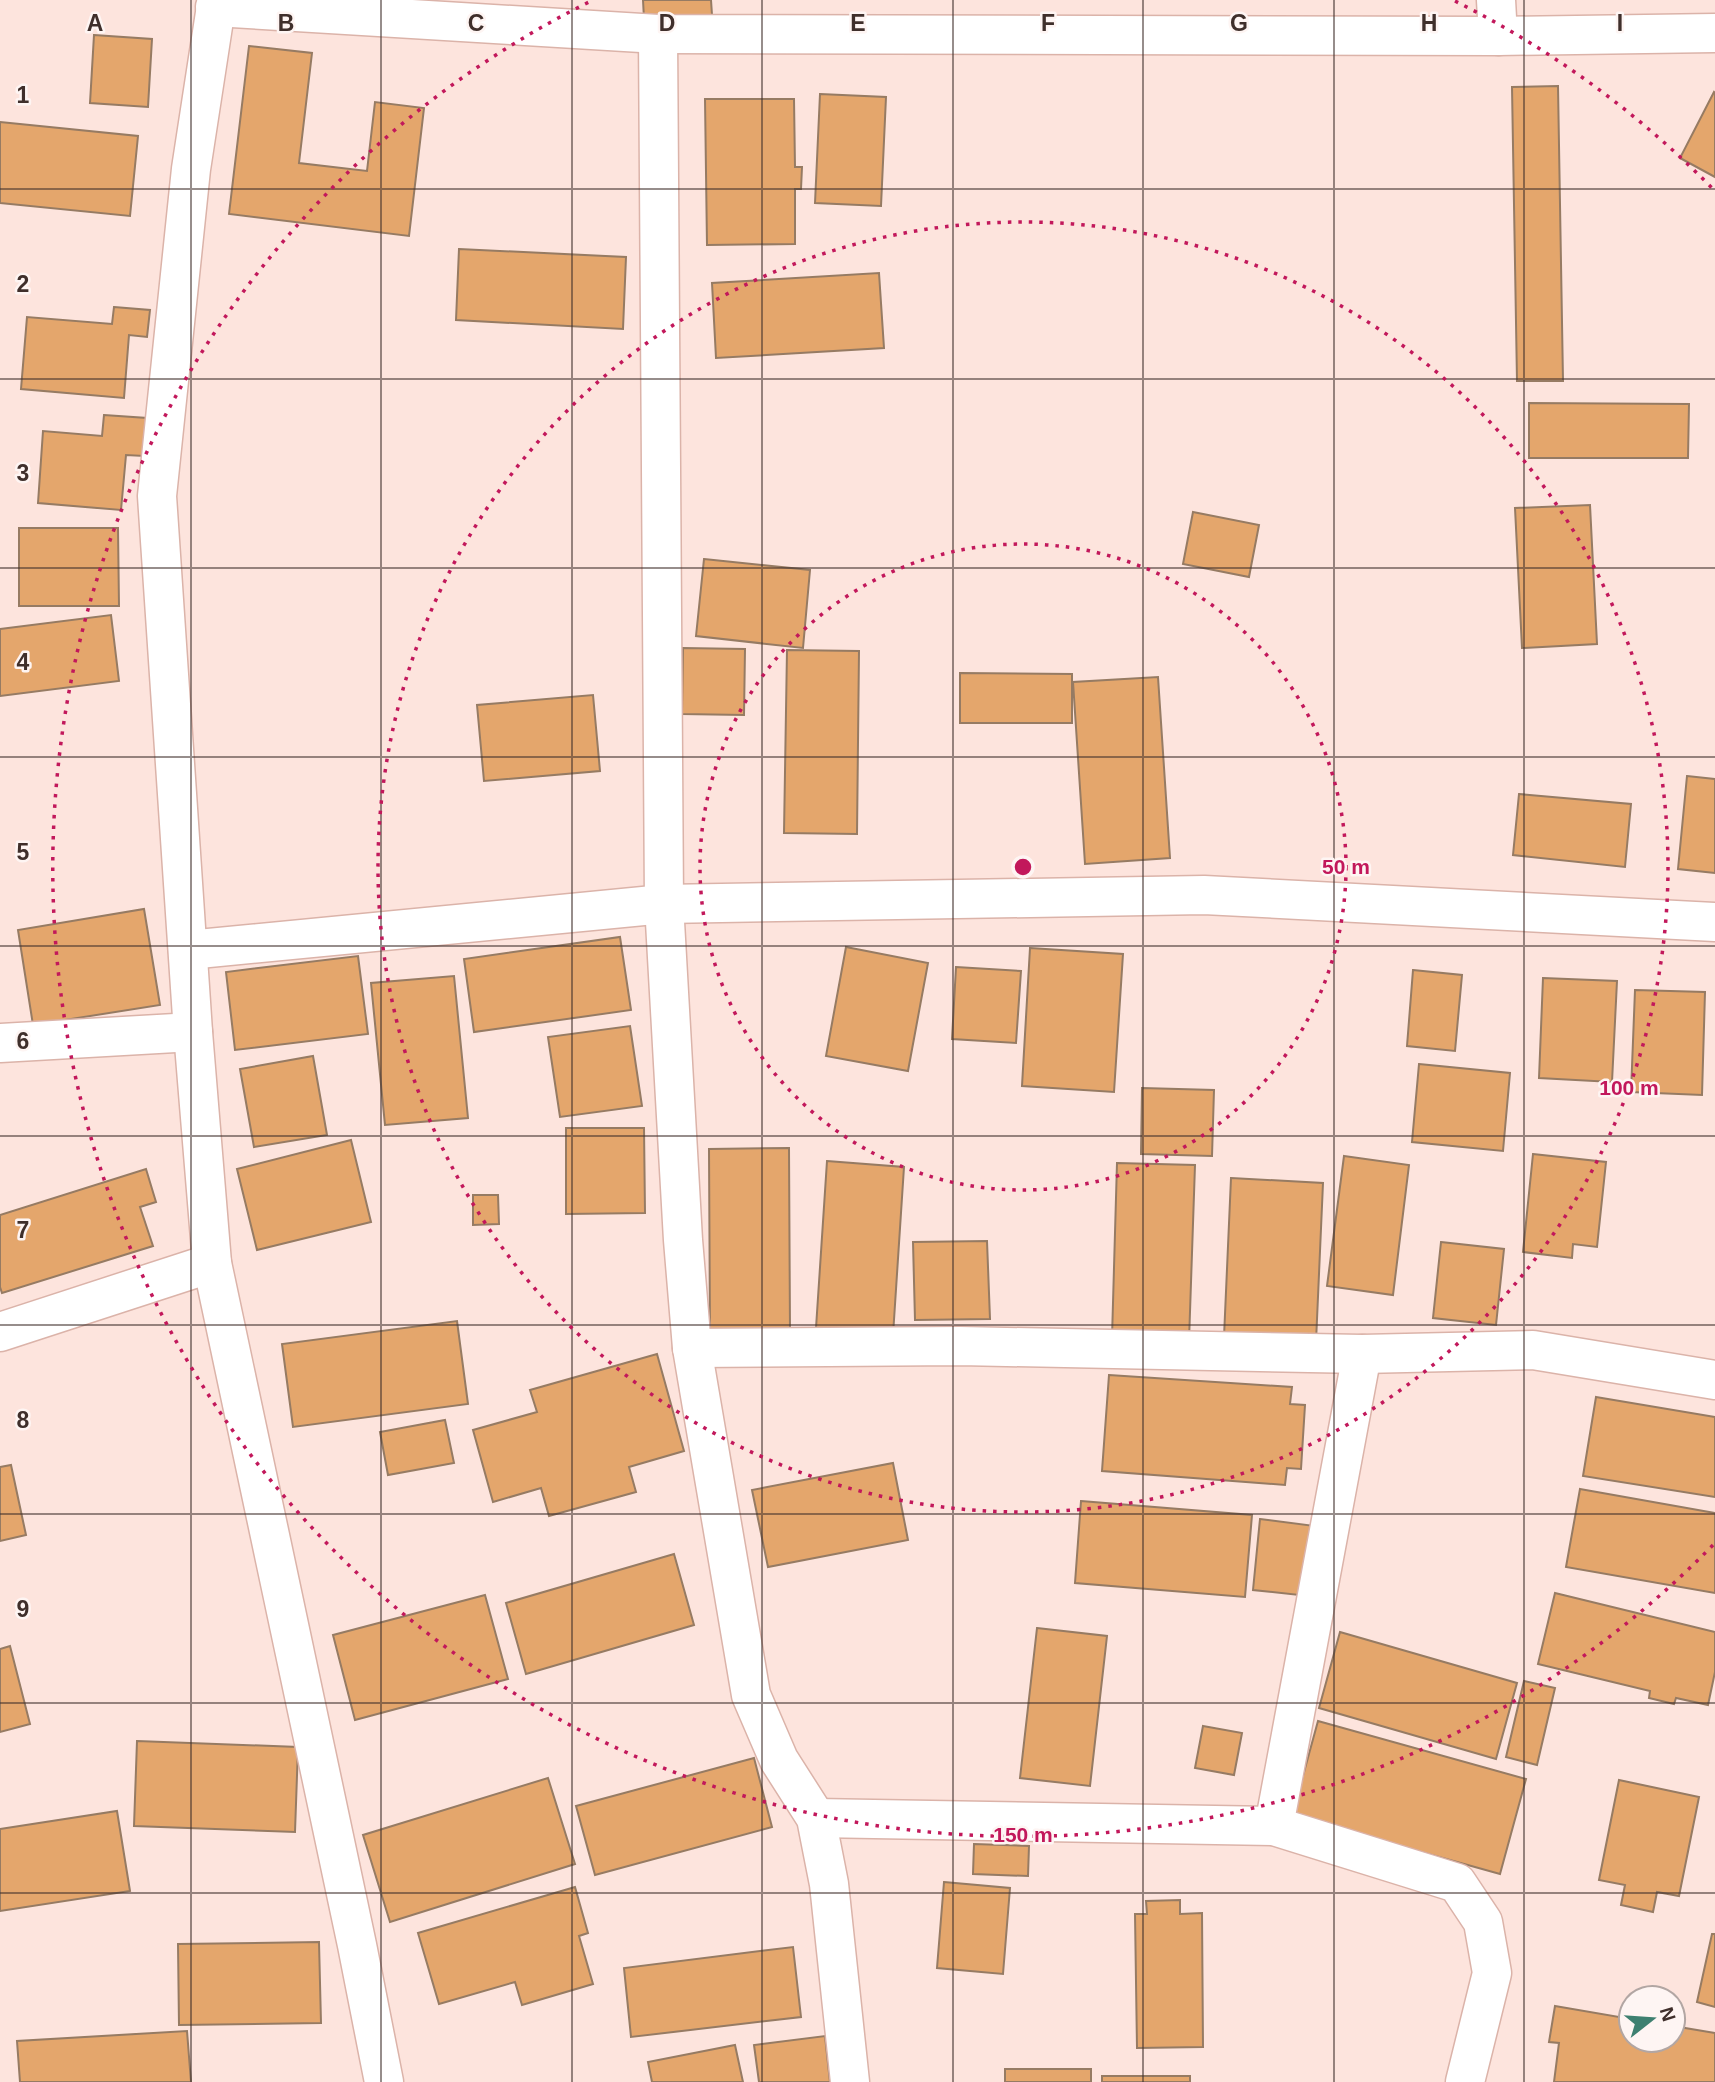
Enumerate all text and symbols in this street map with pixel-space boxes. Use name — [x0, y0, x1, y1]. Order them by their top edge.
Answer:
text: A — [87, 10, 103, 36]
text: B — [278, 10, 294, 36]
text: C — [468, 10, 484, 36]
text: D — [659, 10, 675, 36]
text: E — [850, 10, 866, 36]
text: F — [1041, 10, 1055, 36]
text: G — [1230, 10, 1248, 36]
text: H — [1421, 10, 1437, 36]
text: I — [1617, 10, 1623, 36]
text: 1 — [17, 82, 30, 108]
text: 2 — [17, 271, 29, 297]
text: 3 — [17, 460, 29, 486]
text: 4 — [17, 649, 30, 675]
text: 5 — [17, 839, 30, 865]
centre of rings — [1011, 855, 1035, 879]
text: 50 m — [1322, 855, 1370, 878]
text: 6 — [17, 1028, 29, 1054]
text: 100 m — [1599, 1076, 1659, 1099]
text: 7 — [17, 1217, 29, 1243]
text: 8 — [17, 1407, 30, 1433]
text: 9 — [17, 1596, 29, 1622]
text: 150 m — [993, 1823, 1053, 1846]
north arrow — [1617, 1984, 1687, 2054]
text: N — [1656, 2005, 1680, 2024]

